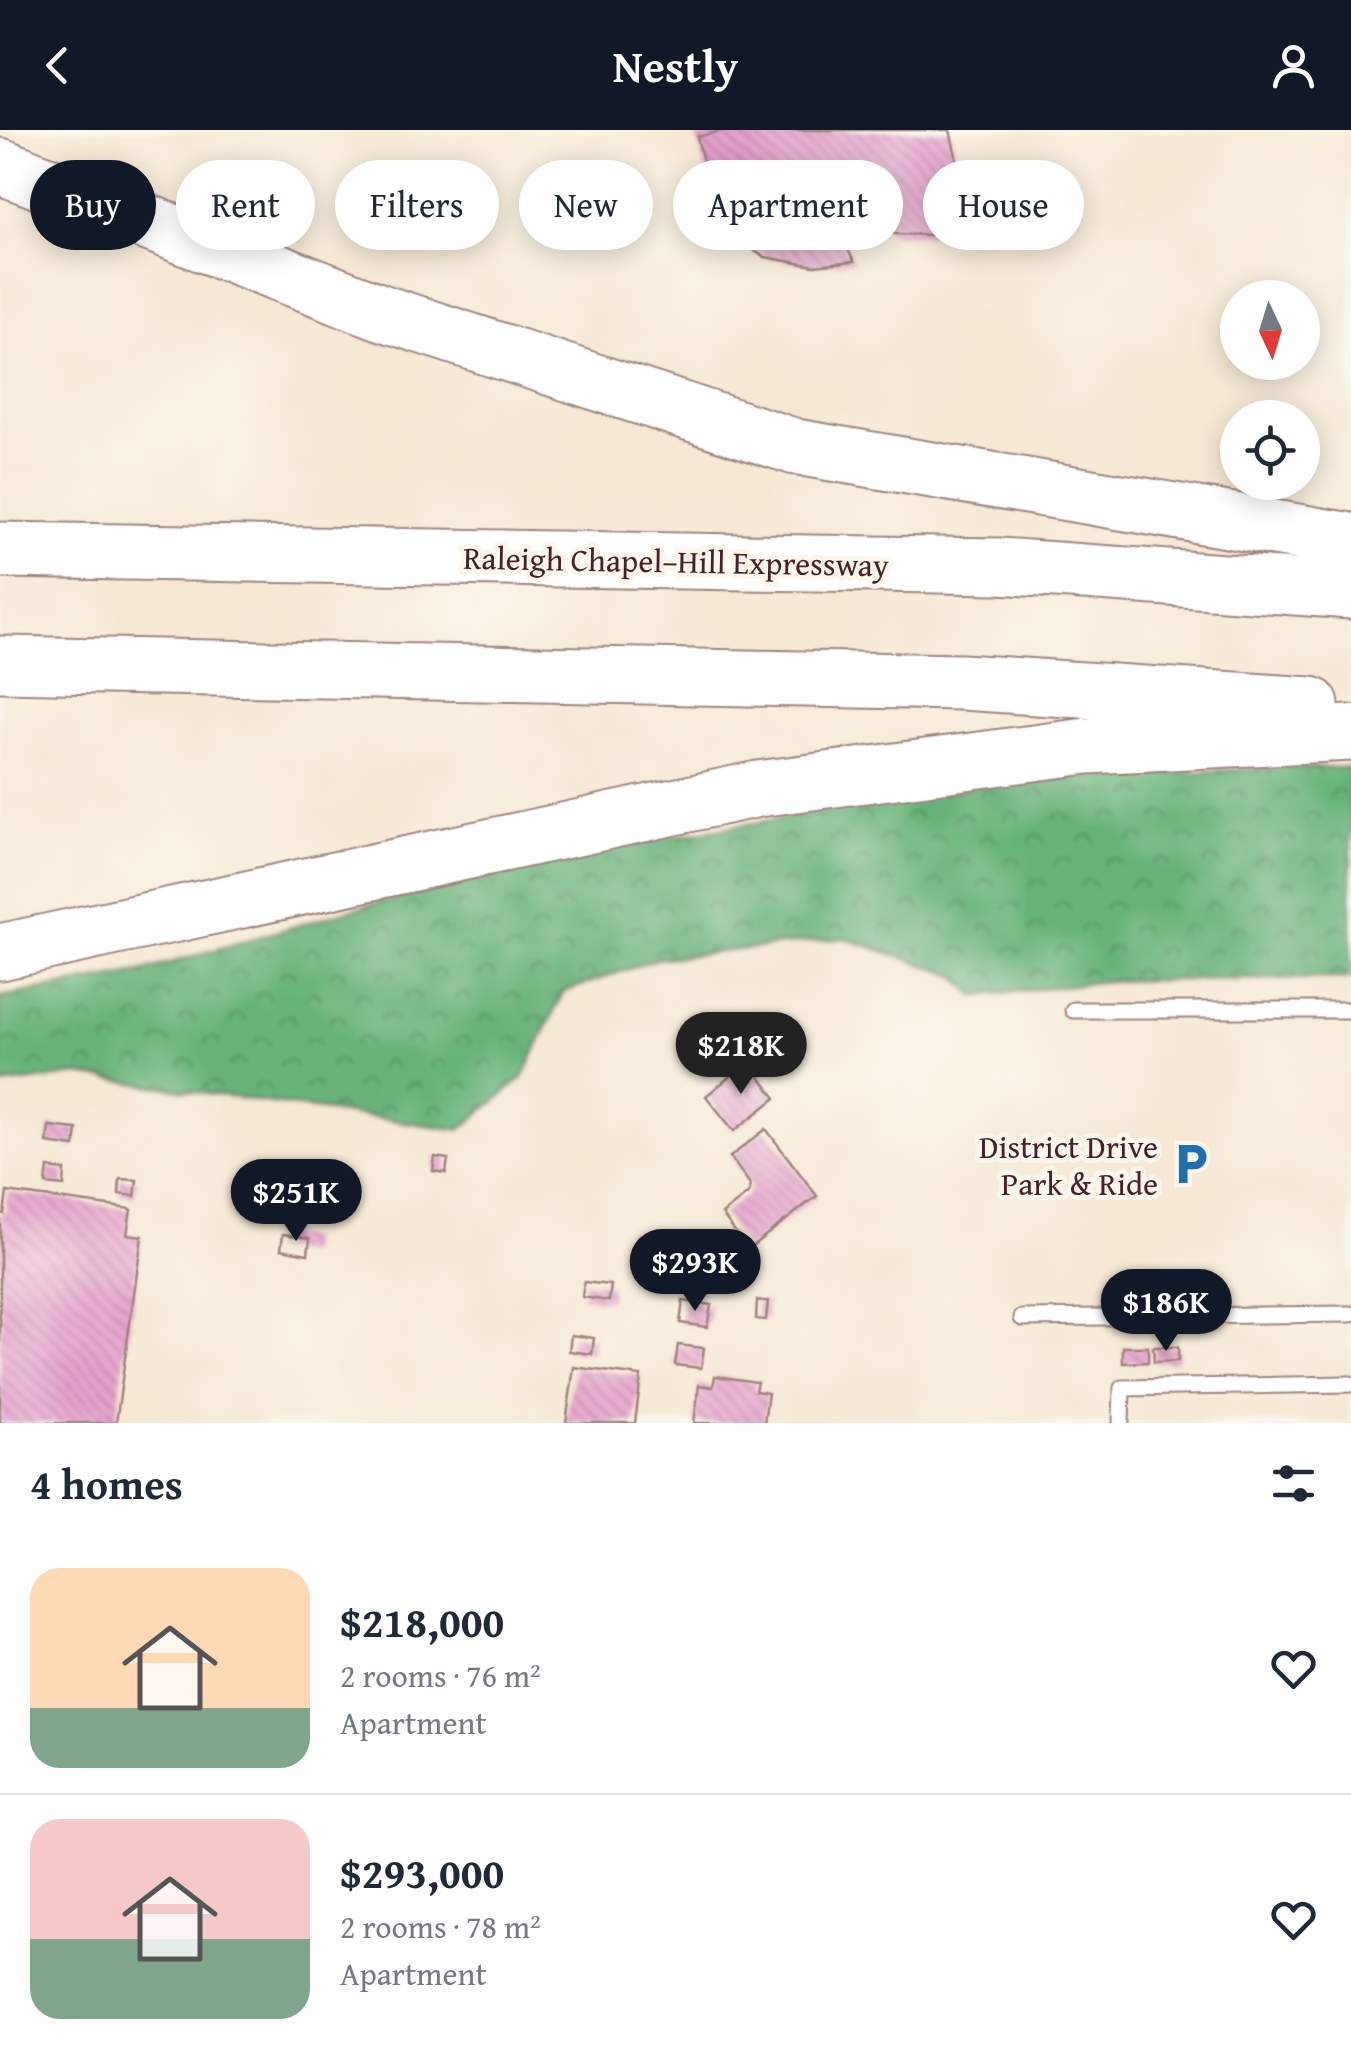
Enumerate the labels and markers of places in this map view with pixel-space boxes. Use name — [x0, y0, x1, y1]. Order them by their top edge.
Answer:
pin: $218K — [671, 1012, 811, 1097]
place label: District Drive Park & Ride — [979, 1123, 1158, 1207]
parking icon: District Drive Park & Ride — [1167, 1140, 1215, 1188]
pin: $251K — [226, 1159, 366, 1244]
pin: $293K — [625, 1229, 765, 1314]
pin: $186K — [1096, 1269, 1236, 1354]

